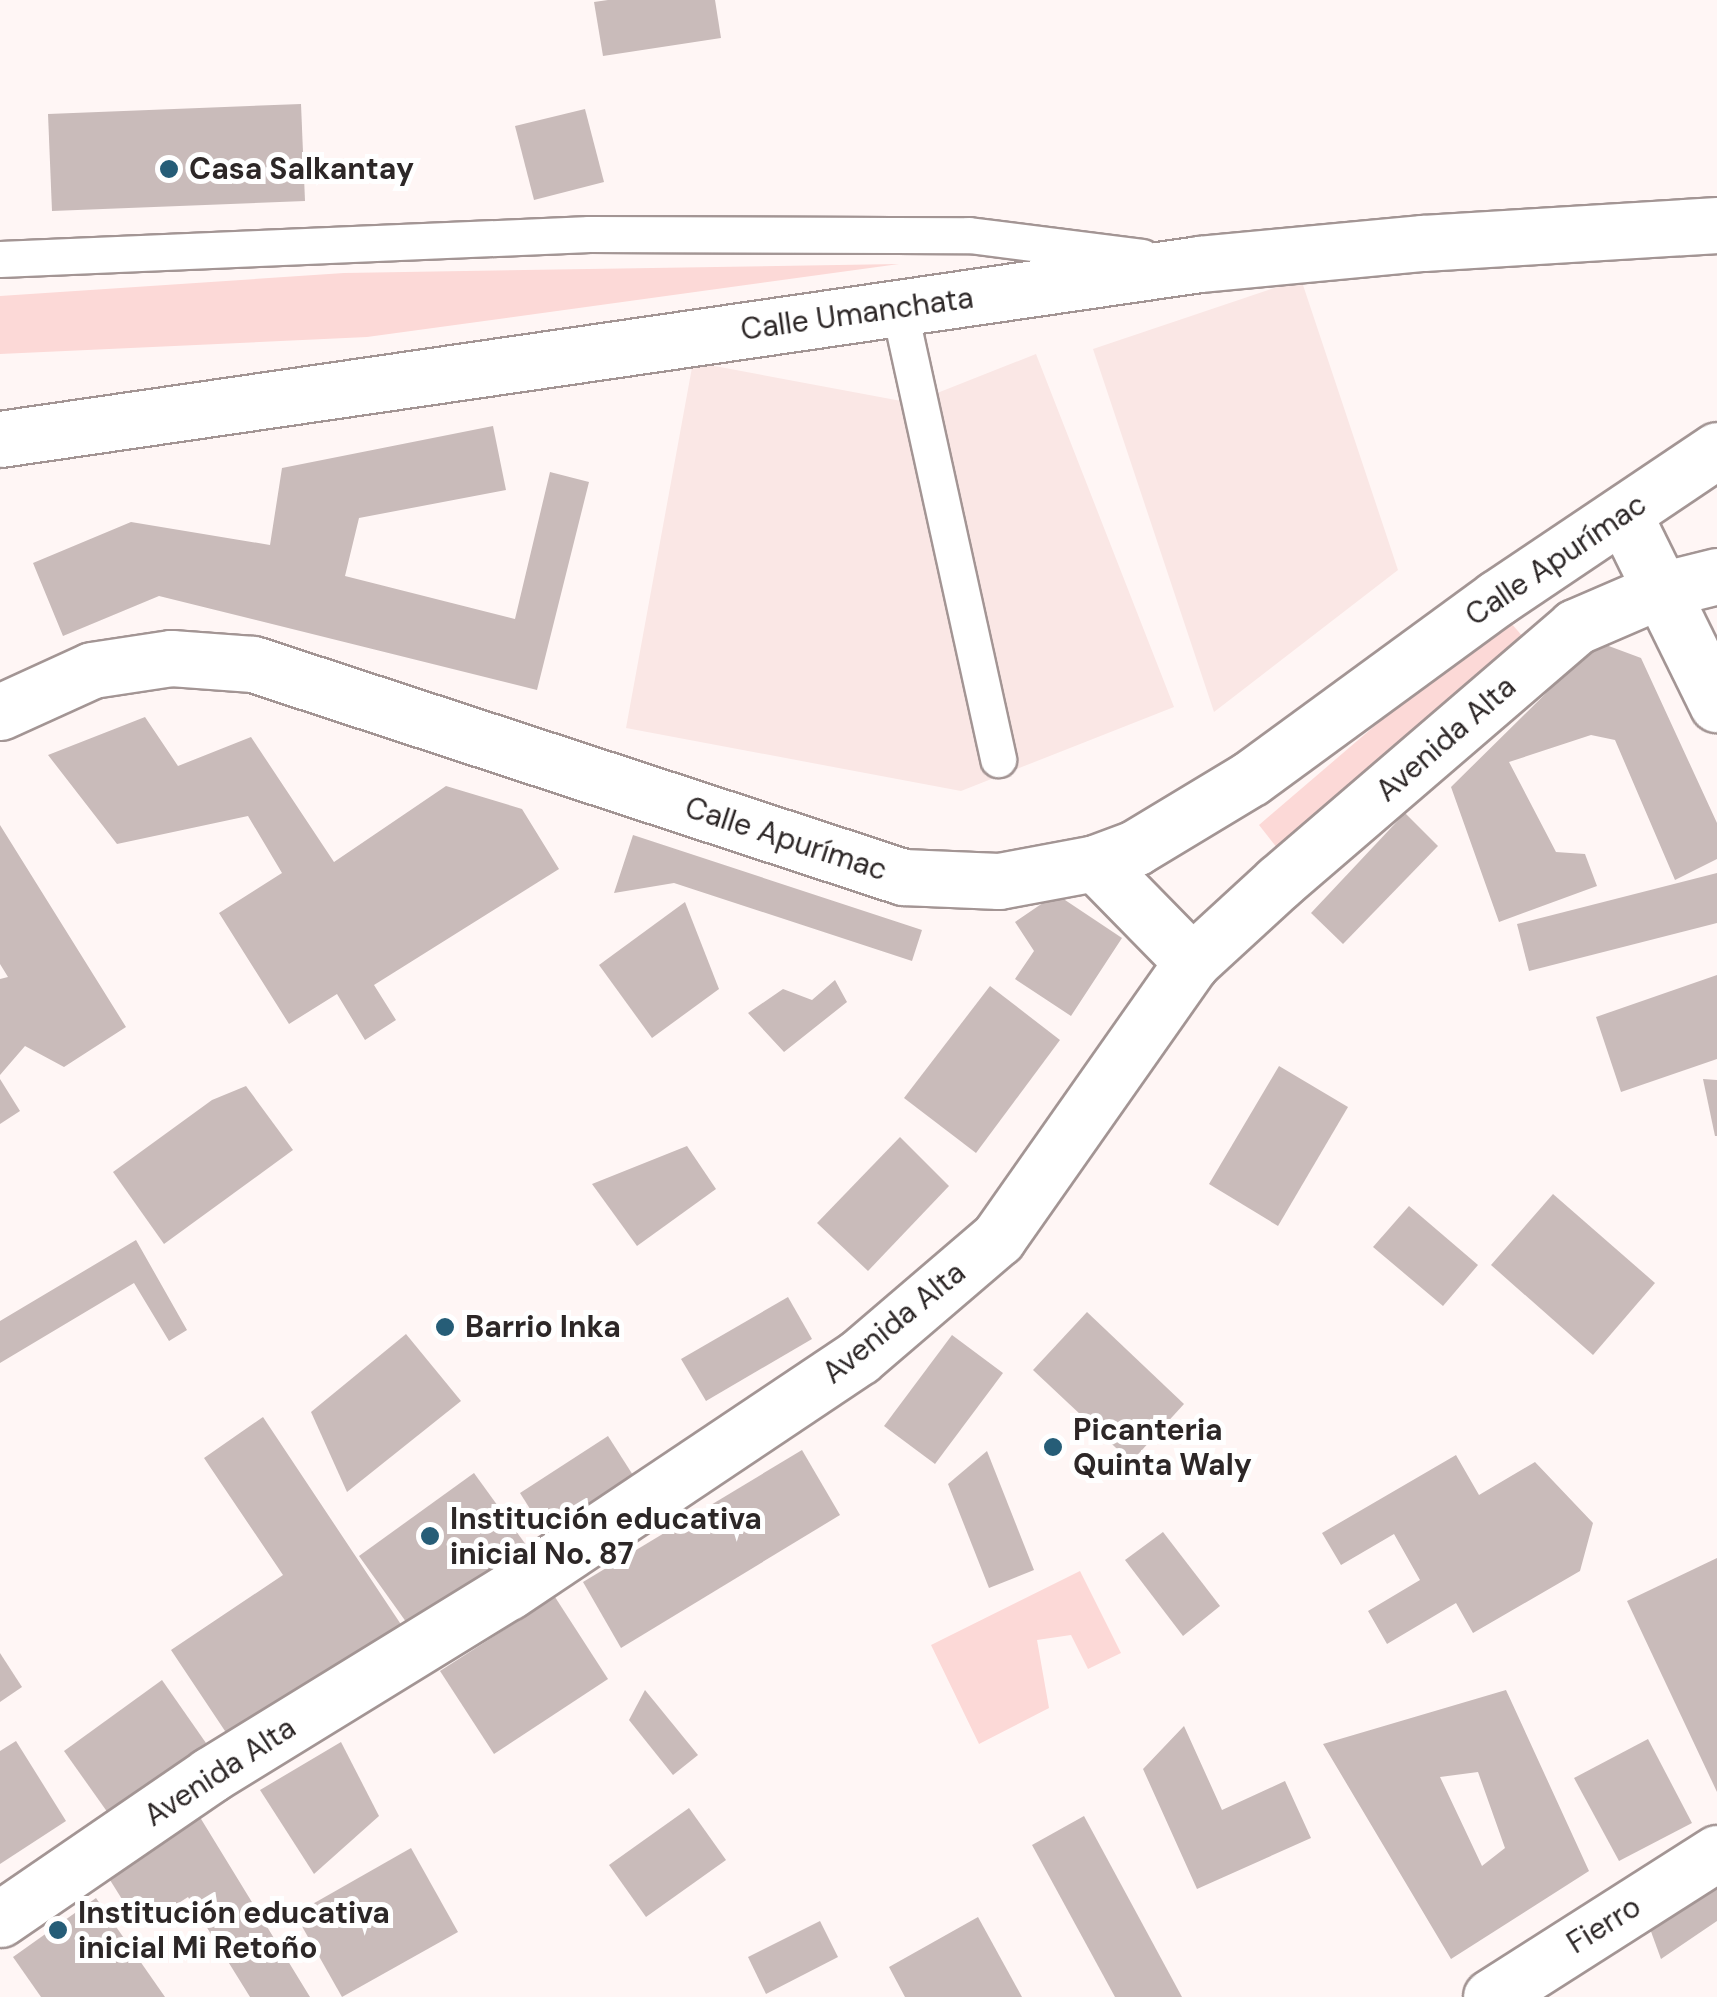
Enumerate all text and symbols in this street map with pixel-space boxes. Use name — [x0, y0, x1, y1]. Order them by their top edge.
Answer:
place label: Casa Salkantay — [189, 151, 414, 187]
marker: Casa Salkantay — [158, 158, 180, 180]
street label: Calle Umanchata — [738, 280, 976, 348]
street label: Calle Apurímac — [1459, 486, 1653, 634]
street label: Avenida Alta — [1369, 669, 1523, 809]
street label: Calle Apurímac — [681, 789, 891, 889]
street label: Avenida Alta — [816, 1255, 972, 1391]
place label: Barrio Inka — [465, 1309, 621, 1345]
marker: Barrio Inka — [434, 1316, 456, 1338]
place label: Picanteria Quinta Waly — [1073, 1412, 1252, 1482]
marker: Picanteria Quinta Waly — [1042, 1436, 1064, 1458]
place label: Institución educativa inicial No. 87 — [450, 1501, 762, 1572]
marker: Institución educativa inicial No. 87 — [419, 1525, 441, 1547]
street label: Avenida Alta — [138, 1710, 302, 1834]
street label: Fierro — [1561, 1889, 1647, 1961]
place label: Institución educativa inicial Mi Retoño — [78, 1895, 390, 1966]
marker: Institución educativa inicial Mi Retoño — [47, 1919, 69, 1941]

